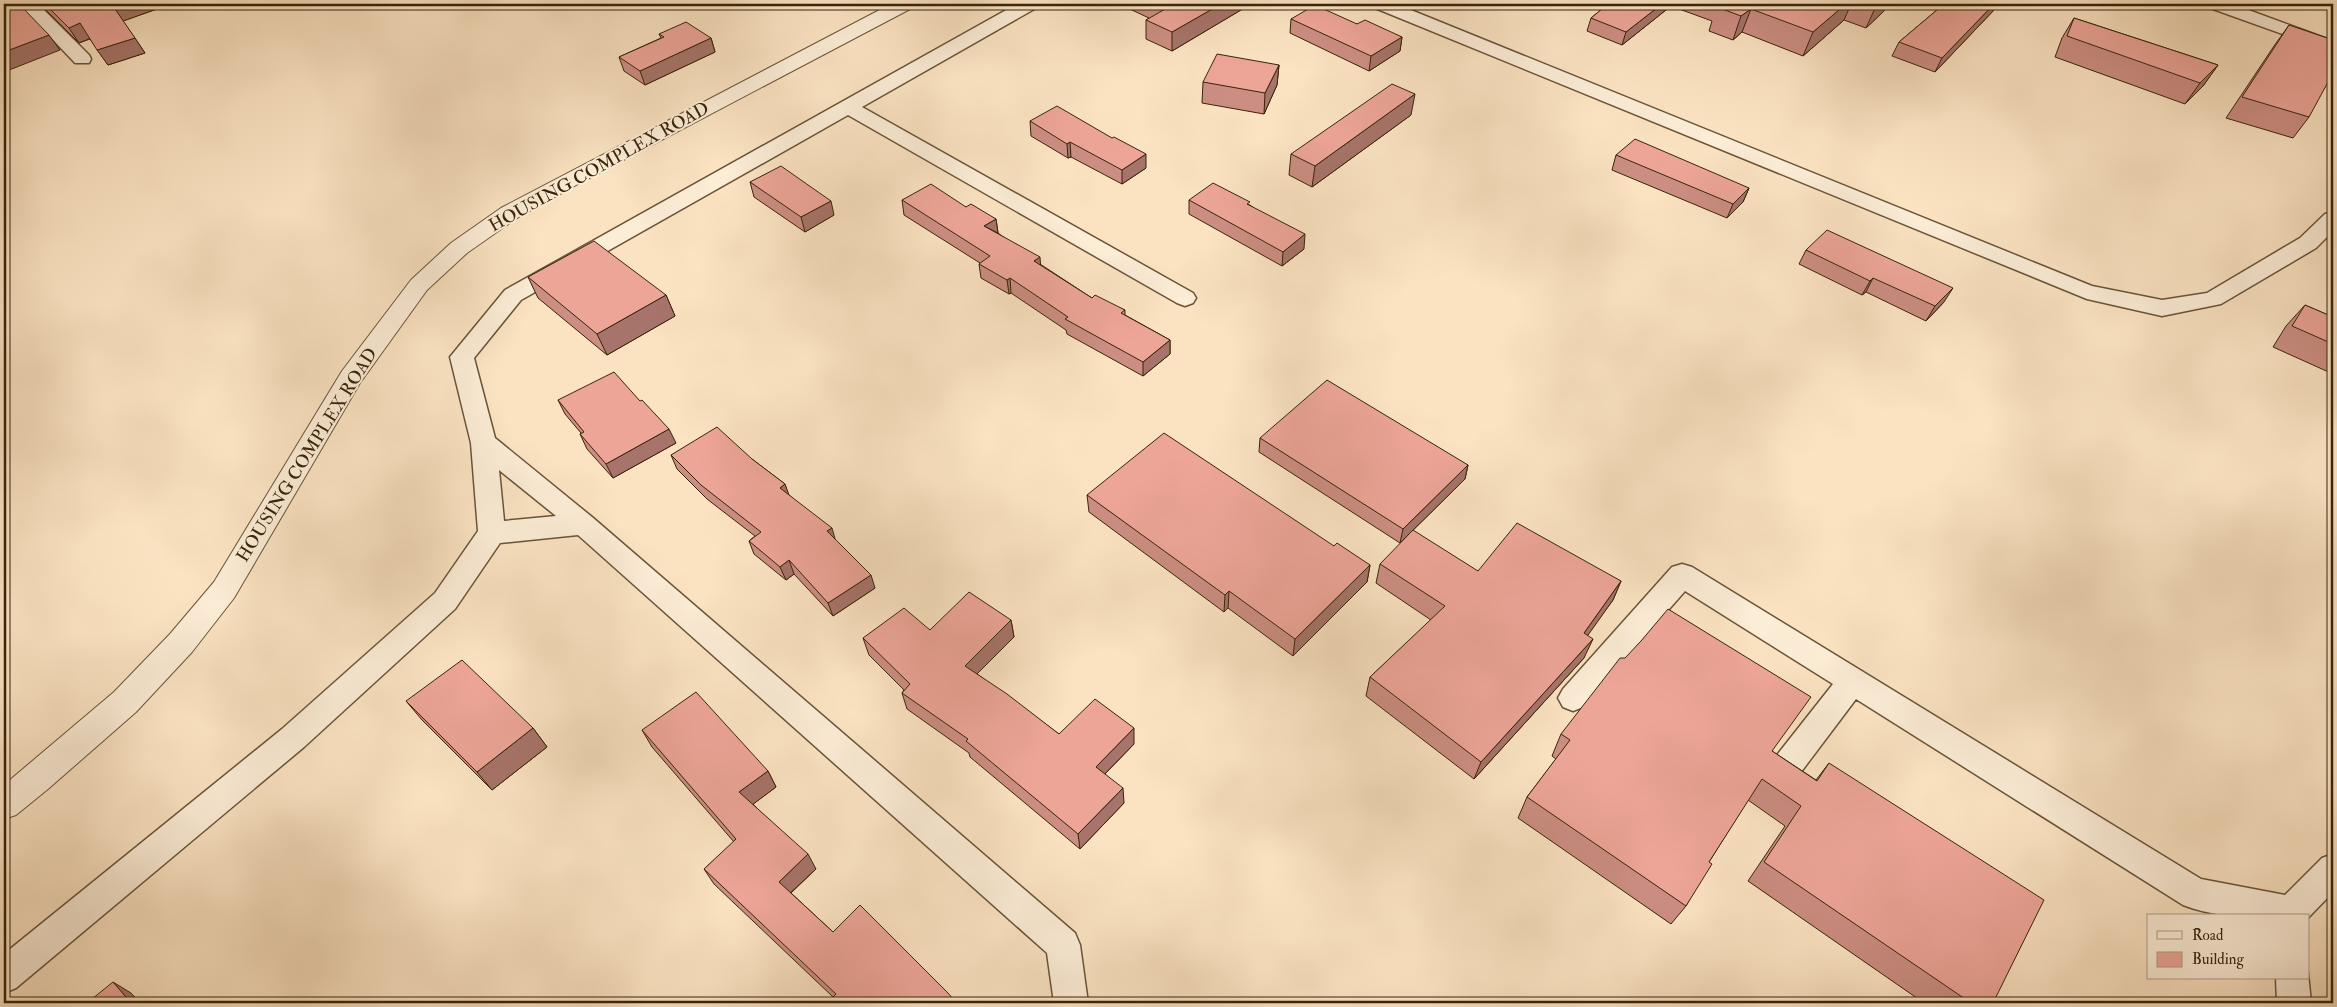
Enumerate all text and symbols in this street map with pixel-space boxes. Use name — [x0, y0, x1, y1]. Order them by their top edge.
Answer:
street label: HOUSING COMPLEX ROAD — [485, 97, 713, 237]
street label: HOUSING COMPLEX ROAD — [231, 343, 383, 567]
legend — [2147, 914, 2310, 980]
text: Road — [2192, 926, 2224, 945]
text: Building — [2192, 950, 2244, 969]

